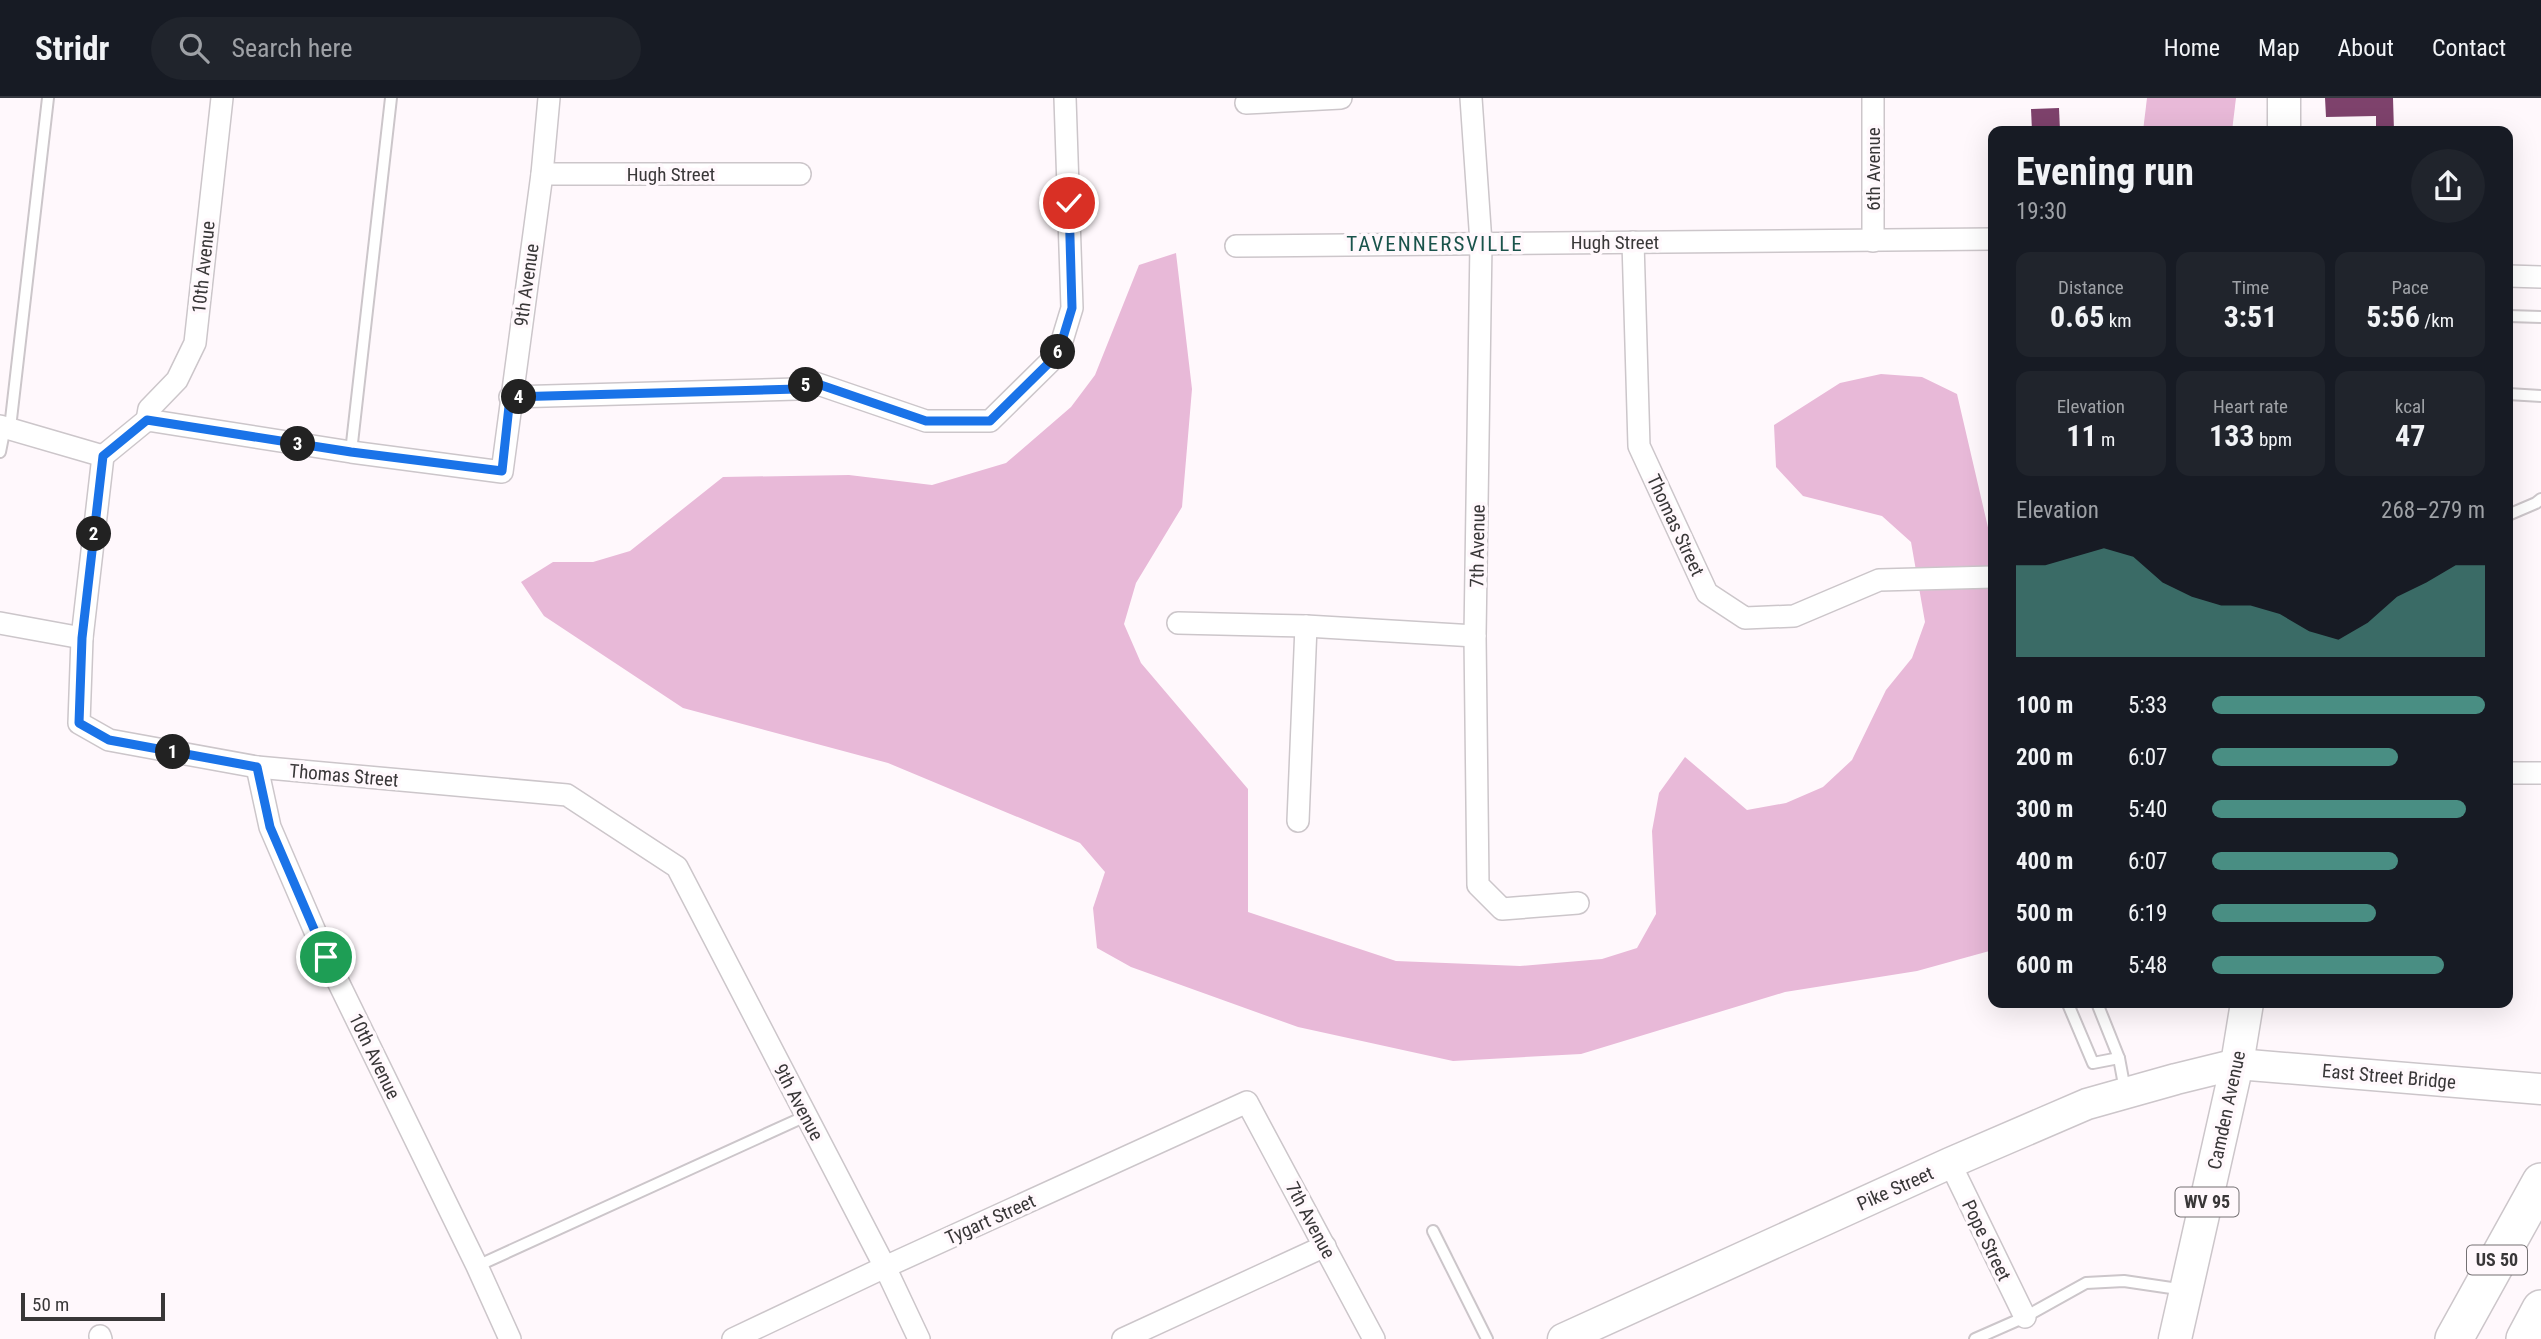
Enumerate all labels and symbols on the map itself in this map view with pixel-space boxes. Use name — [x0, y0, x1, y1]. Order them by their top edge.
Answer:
street label: 6th Avenue — [1862, 127, 1885, 211]
street label: Hugh Street — [627, 163, 715, 186]
pin — [1039, 173, 1099, 233]
street label: 10th Avenue — [187, 220, 220, 314]
street label: Hugh Street — [1571, 231, 1659, 254]
district label: TAVENNERSVILLE — [1346, 232, 1524, 256]
street label: 9th Avenue — [509, 242, 544, 328]
pin: 6 — [1040, 334, 1076, 370]
pin: 5 — [788, 368, 824, 402]
pin: 4 — [502, 380, 536, 414]
pin: 3 — [280, 426, 316, 462]
street label: Thomas Street — [1642, 471, 1709, 580]
street label: 7th Avenue — [1465, 504, 1490, 588]
pin: 2 — [76, 516, 112, 551]
pin: 1 — [156, 734, 190, 770]
street label: Thomas Street — [288, 759, 400, 792]
pin — [296, 927, 356, 987]
street label: 10th Avenue — [344, 1010, 405, 1103]
street label: Camden Avenue — [2203, 1049, 2250, 1172]
street label: East Street Bridge — [2321, 1059, 2457, 1094]
street label: 9th Avenue — [769, 1060, 828, 1144]
street label: Pike Street — [1853, 1161, 1937, 1215]
street label: 7th Avenue — [1281, 1178, 1340, 1262]
road number: WV 95 — [2176, 1188, 2238, 1217]
street label: Tygart Street — [942, 1189, 1039, 1250]
street label: Pope Street — [1957, 1196, 2016, 1284]
road number: US 50 — [2467, 1246, 2527, 1274]
scale bar — [21, 1290, 164, 1322]

